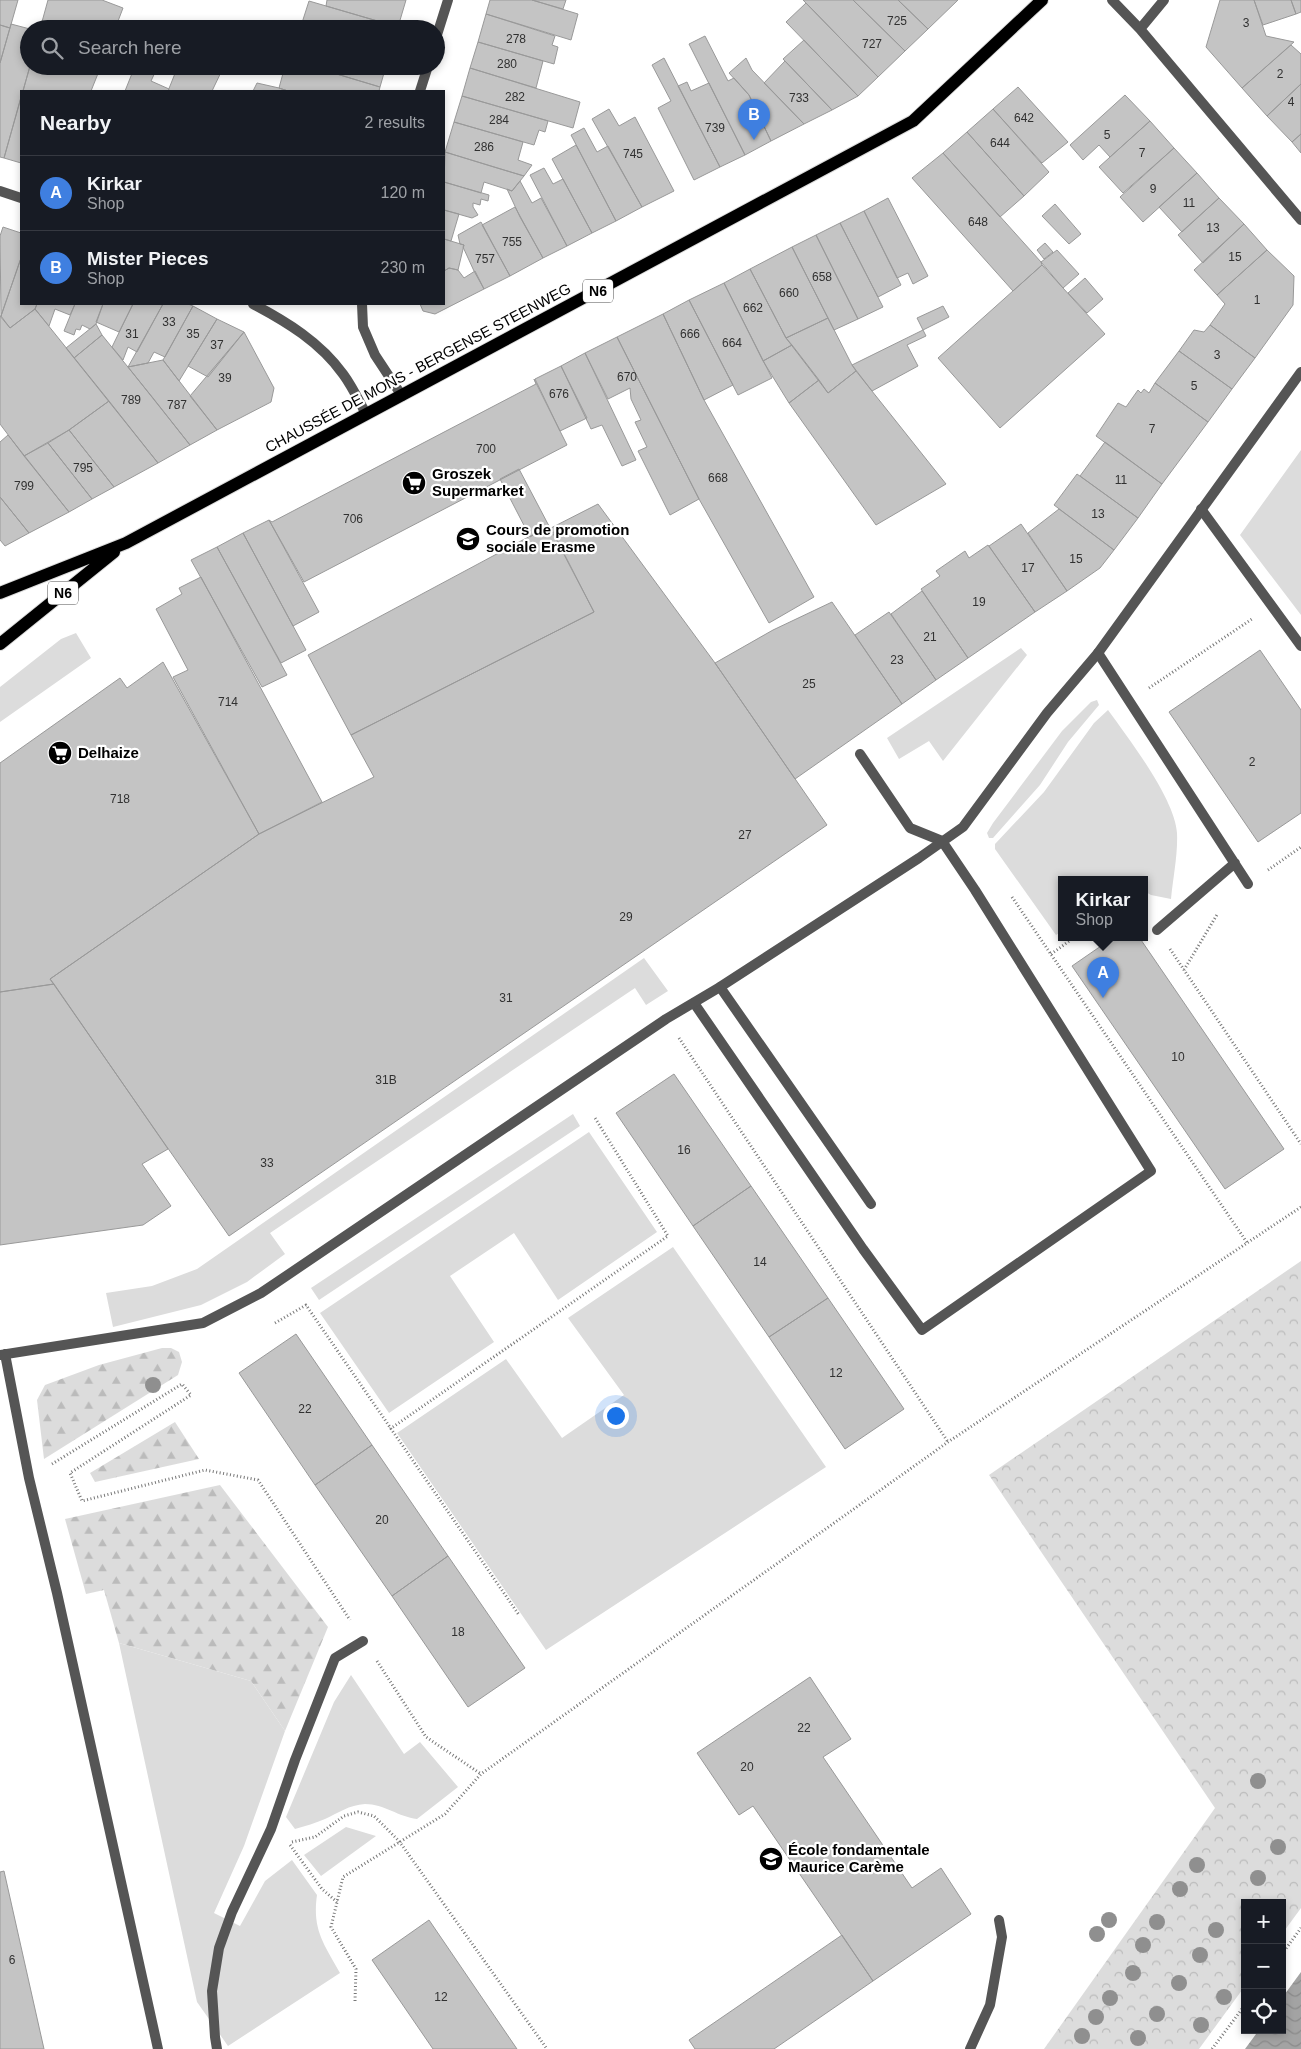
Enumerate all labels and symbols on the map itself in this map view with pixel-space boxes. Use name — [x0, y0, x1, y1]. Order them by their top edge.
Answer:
house number: 725 — [887, 14, 907, 28]
house number: 3 — [1243, 16, 1250, 30]
house number: 278 — [506, 32, 526, 46]
house number: 727 — [862, 37, 882, 51]
house number: 280 — [497, 57, 517, 71]
house number: 2 — [1277, 67, 1284, 81]
house number: 282 — [505, 90, 525, 104]
house number: 733 — [789, 91, 809, 105]
house number: 4 — [1288, 95, 1295, 109]
pin: B — [738, 99, 770, 140]
house number: 642 — [1014, 111, 1034, 125]
house number: 284 — [489, 113, 509, 127]
house number: 739 — [705, 121, 725, 135]
house number: 5 — [1104, 128, 1111, 142]
house number: 644 — [990, 136, 1010, 150]
house number: 286 — [474, 140, 494, 154]
house number: 7 — [1139, 146, 1146, 160]
house number: 745 — [623, 147, 643, 161]
house number: 9 — [1150, 182, 1157, 196]
house number: 11 — [1183, 196, 1196, 210]
house number: 648 — [968, 215, 988, 229]
house number: 13 — [1206, 221, 1220, 235]
house number: 755 — [502, 235, 522, 249]
house number: 15 — [1228, 250, 1242, 264]
house number: 757 — [475, 252, 495, 266]
house number: 658 — [812, 270, 832, 284]
street label: CHAUSSÉE DE MONS - BERGENSE STEENWEG — [262, 279, 573, 456]
road number: N6 — [583, 280, 613, 302]
house number: 660 — [779, 286, 799, 300]
house number: 1 — [1254, 293, 1261, 307]
house number: 662 — [743, 301, 763, 315]
house number: 33 — [162, 315, 176, 329]
house number: 31 — [125, 327, 139, 341]
house number: 35 — [186, 327, 200, 341]
house number: 666 — [680, 327, 700, 341]
house number: 664 — [722, 336, 742, 350]
house number: 37 — [210, 338, 224, 352]
house number: 3 — [1214, 348, 1221, 362]
house number: 670 — [617, 370, 637, 384]
house number: 39 — [218, 371, 232, 385]
house number: 5 — [1191, 379, 1198, 393]
house number: 676 — [549, 387, 569, 401]
house number: 789 — [121, 393, 141, 407]
house number: 787 — [167, 398, 187, 412]
house number: 7 — [1149, 422, 1156, 436]
house number: 700 — [476, 442, 496, 456]
house number: 795 — [73, 461, 93, 475]
place label: Groszek Supermarket — [432, 465, 524, 499]
supermarket icon: Groszek Supermarket — [401, 470, 427, 496]
house number: 668 — [708, 471, 728, 485]
house number: 11 — [1115, 473, 1128, 487]
house number: 799 — [14, 479, 34, 493]
house number: 13 — [1091, 507, 1105, 521]
house number: 706 — [343, 512, 363, 526]
place label: Cours de promotion sociale Erasme — [486, 521, 629, 555]
school or university icon: Cours de promotion sociale Erasme — [455, 526, 481, 552]
house number: 15 — [1069, 552, 1083, 566]
house number: 17 — [1021, 561, 1035, 575]
road number: N6 — [48, 582, 78, 604]
house number: 19 — [972, 595, 986, 609]
house number: 21 — [923, 630, 937, 644]
house number: 23 — [890, 653, 904, 667]
house number: 25 — [802, 677, 816, 691]
house number: 714 — [218, 695, 238, 709]
supermarket icon: Delhaize — [47, 740, 73, 766]
place label: Delhaize — [78, 744, 139, 761]
house number: 2 — [1249, 755, 1256, 769]
house number: 718 — [110, 792, 130, 806]
house number: 27 — [738, 828, 752, 842]
house number: 29 — [619, 910, 633, 924]
pin: A — [1087, 957, 1119, 998]
house number: 31 — [499, 991, 513, 1005]
house number: 10 — [1171, 1050, 1185, 1064]
house number: 31B — [375, 1073, 397, 1087]
house number: 16 — [677, 1143, 691, 1157]
house number: 33 — [260, 1156, 274, 1170]
house number: 14 — [753, 1255, 767, 1269]
house number: 12 — [829, 1366, 843, 1380]
house number: 22 — [298, 1402, 312, 1416]
your location — [603, 1403, 629, 1429]
house number: 20 — [375, 1513, 389, 1527]
house number: 18 — [451, 1625, 465, 1639]
house number: 22 — [797, 1721, 811, 1735]
house number: 20 — [740, 1760, 754, 1774]
place label: École fondamentale Maurice Carème — [788, 1841, 930, 1875]
school or university icon: École fondamentale Maurice Carème — [758, 1846, 784, 1872]
house number: 6 — [9, 1953, 16, 1967]
house number: 12 — [434, 1990, 448, 2004]

